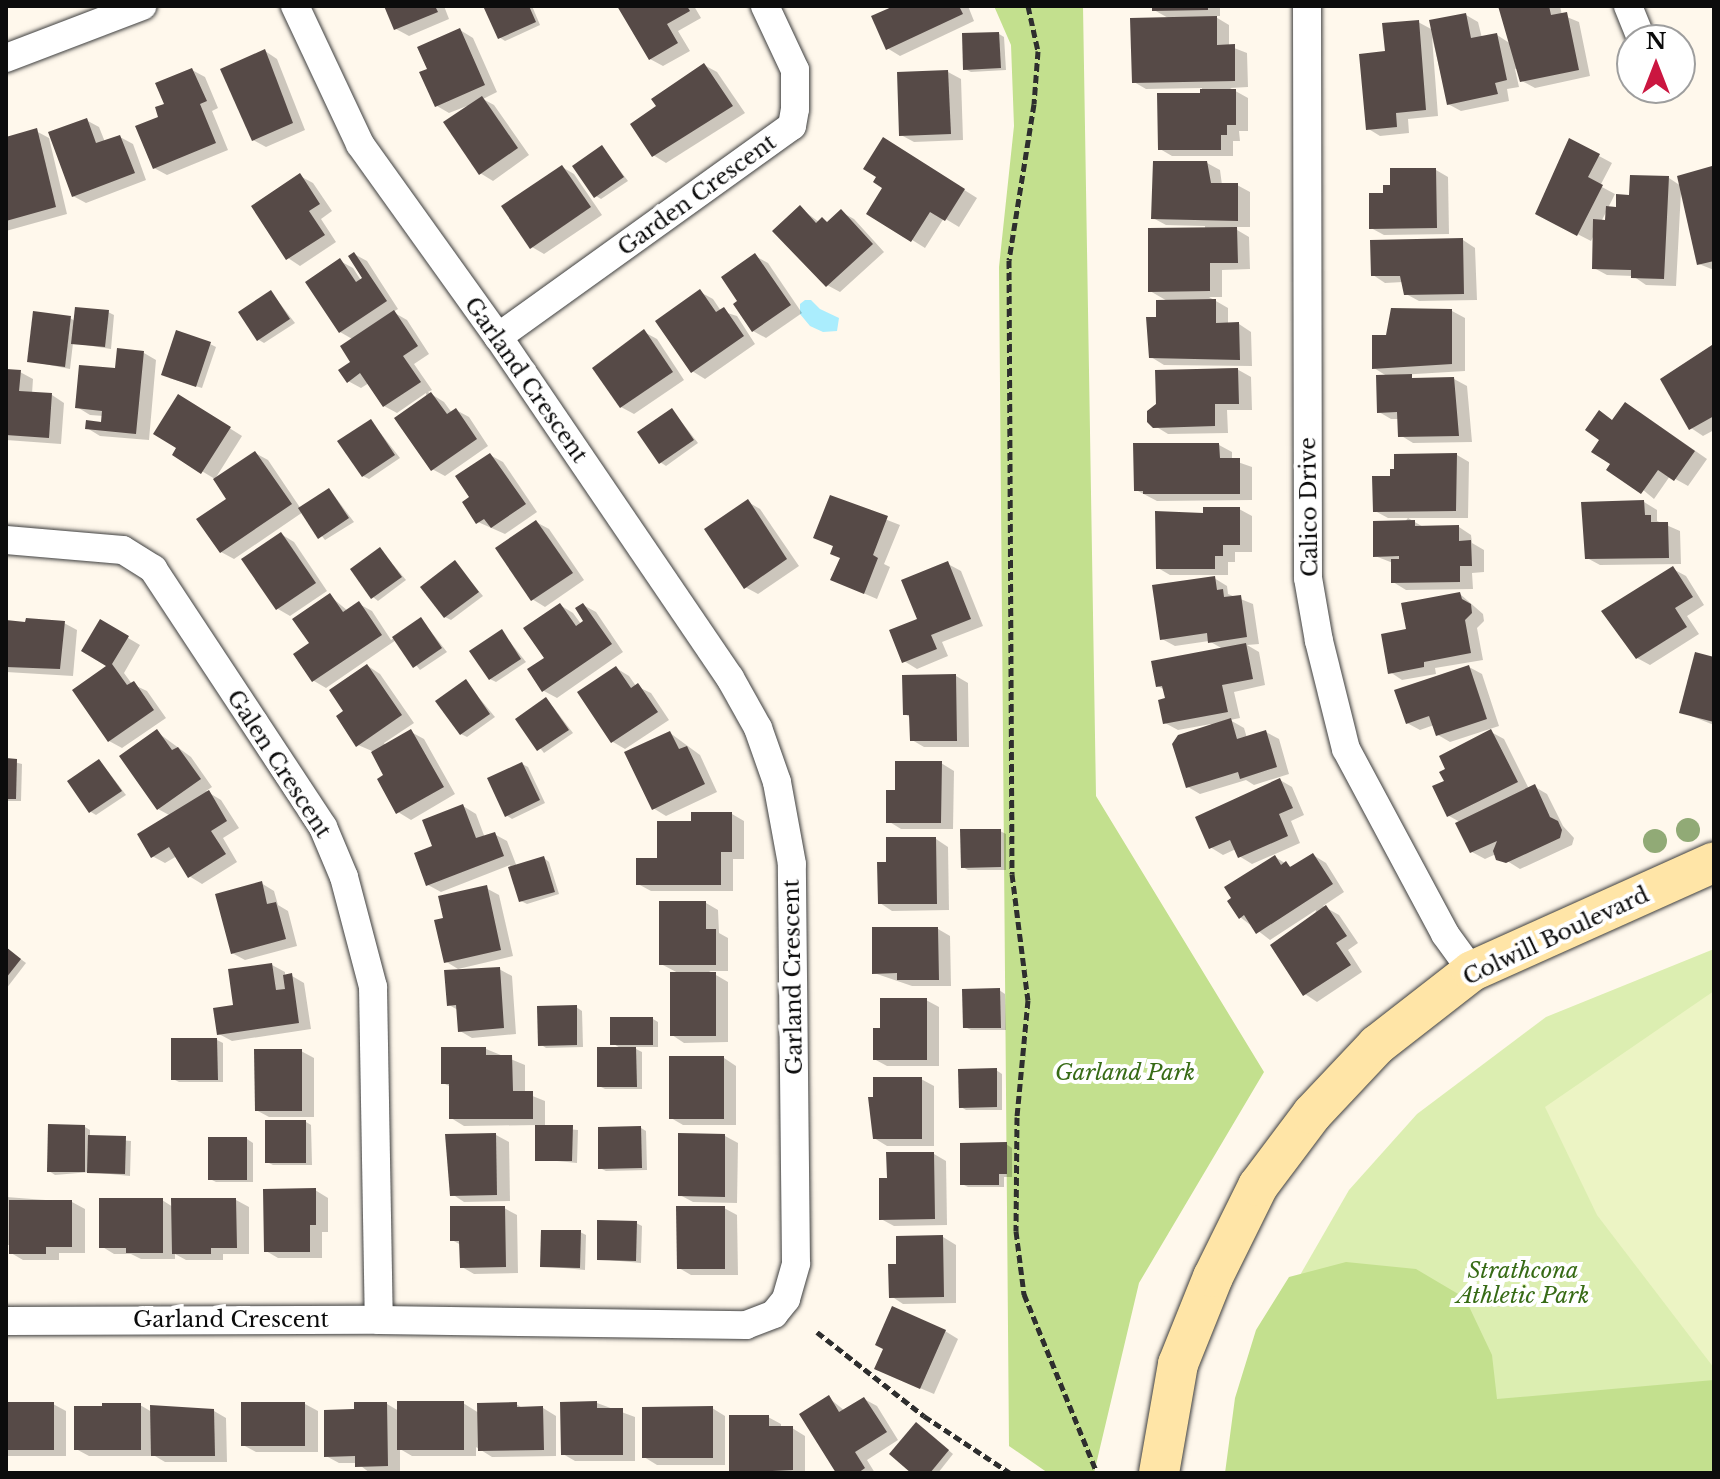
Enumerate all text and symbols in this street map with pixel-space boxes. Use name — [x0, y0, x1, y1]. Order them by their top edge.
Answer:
north arrow — [1616, 24, 1696, 104]
text: N — [1646, 28, 1666, 55]
street label: Garden Crescent — [613, 129, 781, 261]
street label: Garland Crescent — [459, 292, 593, 468]
street label: Calico Drive — [1295, 437, 1323, 577]
street label: Galen Crescent — [221, 685, 337, 843]
street label: Garland Crescent — [778, 879, 808, 1075]
street label: Colwill Boulevard — [1459, 881, 1653, 991]
park label: Garland Park — [1055, 1060, 1195, 1086]
park label: Strathcona Athletic Park — [1457, 1257, 1589, 1308]
street label: Garland Crescent — [133, 1307, 329, 1333]

